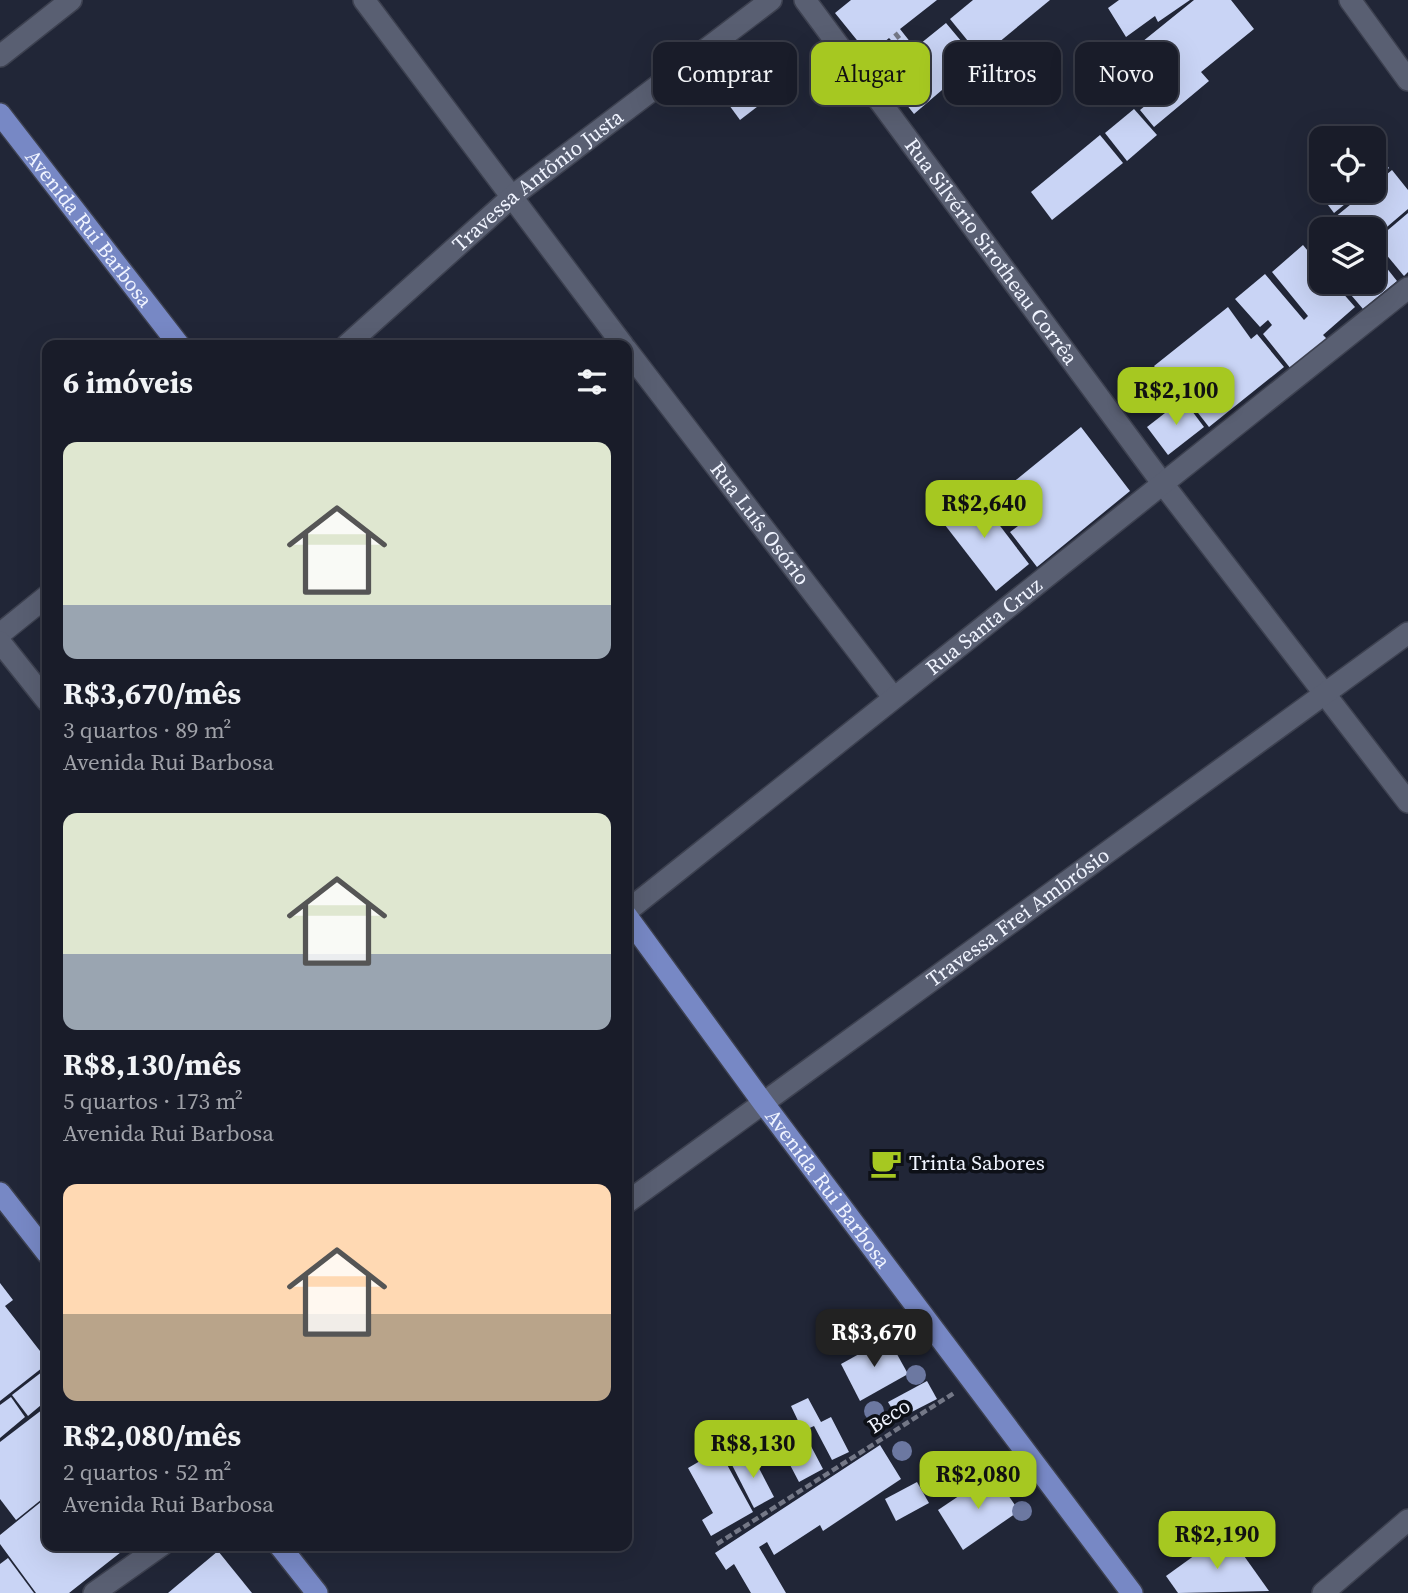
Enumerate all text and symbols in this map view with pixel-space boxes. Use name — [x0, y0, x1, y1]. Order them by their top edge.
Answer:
chip: Comprar — [653, 42, 797, 105]
chip: Alugar — [811, 42, 930, 105]
chip: Filtros — [944, 42, 1061, 105]
chip: Novo — [1075, 42, 1178, 105]
street label: Travessa Antônio Justa — [445, 102, 629, 258]
map controls — [1309, 126, 1386, 294]
button: locate — [1309, 126, 1386, 203]
street label: Rua Silvério Sirotheau Corrêa — [898, 132, 1085, 371]
street label: Avenida Rui Barbosa — [19, 143, 160, 314]
button: layers — [1309, 217, 1386, 294]
text: 6 imóveis — [63, 362, 193, 403]
icon: filters — [573, 363, 611, 401]
pin: R$2,100 — [1111, 368, 1241, 427]
text: R$2,100 — [1134, 374, 1218, 406]
street label: Rua Luís Osório — [704, 456, 817, 591]
pin: R$2,640 — [919, 480, 1049, 540]
icon: home — [274, 487, 400, 613]
text: R$2,640 — [942, 487, 1026, 519]
street label: Rua Santa Cruz — [919, 570, 1048, 681]
text: R$3,670/mês — [63, 673, 241, 714]
text: 3 quartos · 89 m² — [63, 714, 232, 746]
text: Avenida Rui Barbosa — [63, 746, 274, 778]
street label: Travessa Frei Ambrósio — [920, 840, 1115, 993]
icon: home — [274, 858, 400, 984]
text: R$8,130/mês — [63, 1044, 241, 1085]
text: 5 quartos · 173 m² — [63, 1085, 243, 1117]
street label: Avenida Rui Barbosa — [759, 1103, 898, 1274]
text: Avenida Rui Barbosa — [63, 1117, 274, 1149]
cafe icon: Trinta Sabores — [869, 1146, 903, 1180]
place label: Trinta Sabores — [909, 1148, 1045, 1177]
icon: home — [274, 1229, 400, 1355]
pin: R$3,670 — [809, 1310, 939, 1369]
text: R$3,670 — [832, 1316, 916, 1348]
street label: Beco — [862, 1391, 916, 1440]
text: R$2,080/mês — [63, 1415, 241, 1456]
pin: R$8,130 — [688, 1420, 818, 1480]
text: R$8,130 — [711, 1427, 795, 1459]
pin: R$2,080 — [913, 1452, 1043, 1511]
text: 2 quartos · 52 m² — [63, 1456, 232, 1488]
text: R$2,080 — [936, 1458, 1020, 1490]
text: Avenida Rui Barbosa — [63, 1488, 274, 1520]
pin: R$2,190 — [1152, 1512, 1282, 1571]
text: R$2,190 — [1175, 1518, 1259, 1550]

